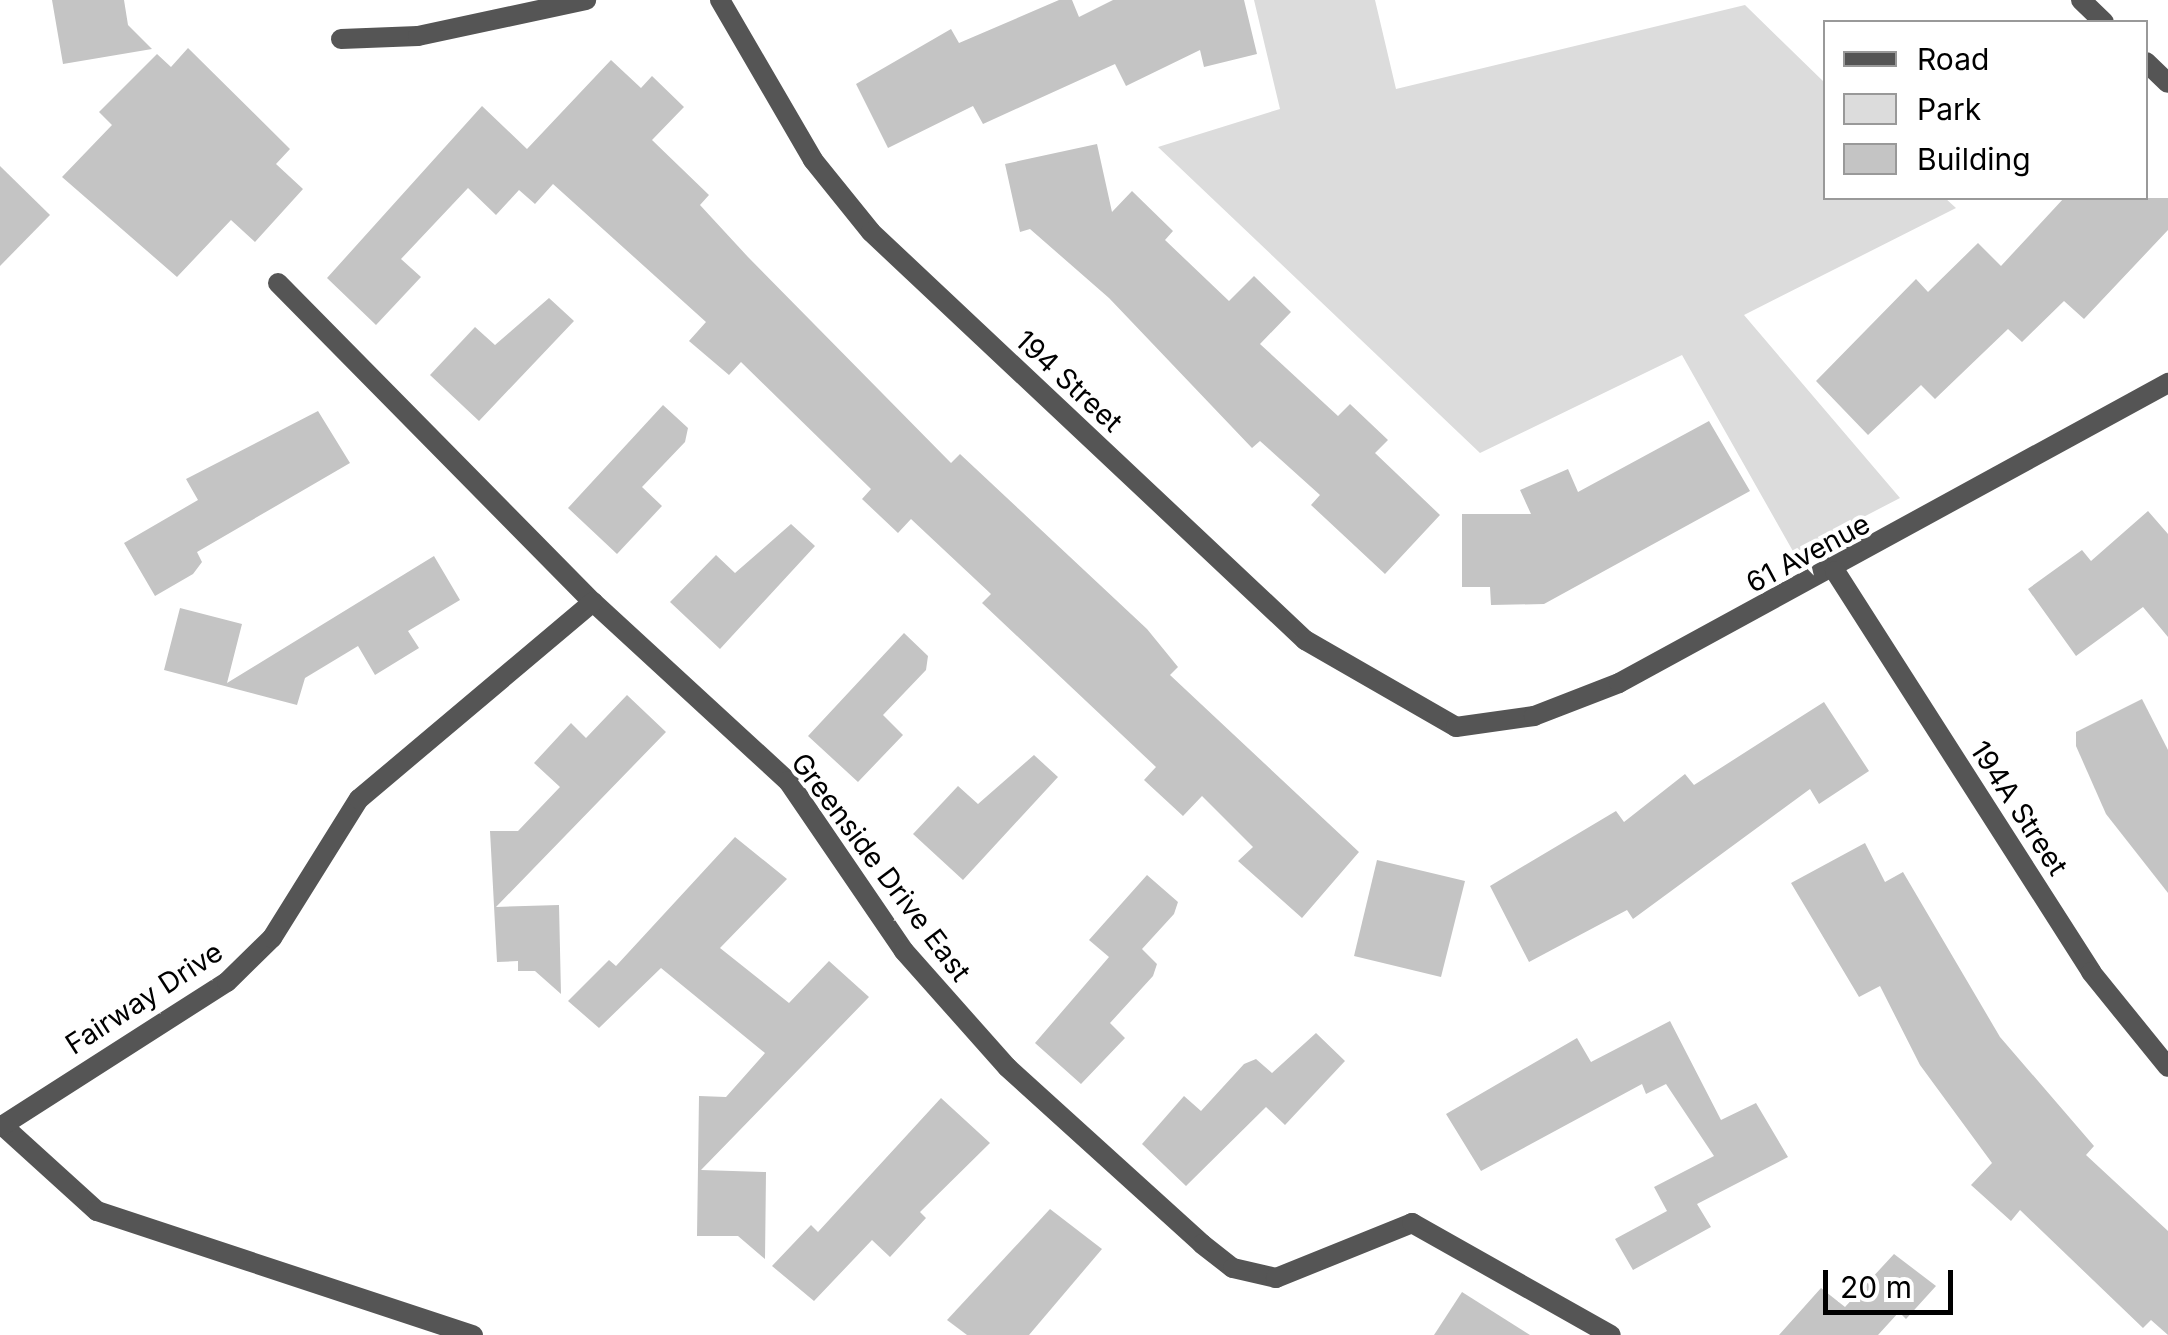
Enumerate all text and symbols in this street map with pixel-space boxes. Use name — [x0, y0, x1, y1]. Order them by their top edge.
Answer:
legend — [1823, 20, 2148, 200]
text: Road — [1917, 41, 1989, 77]
text: Park — [1917, 91, 1981, 127]
text: Building — [1917, 141, 2031, 177]
street label: 194 Street — [1009, 323, 1129, 439]
street label: 61 Avenue — [1741, 506, 1875, 600]
street label: 194A Street — [1963, 735, 2075, 881]
street label: Greenside Drive East — [784, 746, 978, 988]
street label: Fairway Drive — [59, 935, 229, 1061]
scale bar — [1828, 1250, 1958, 1312]
text: 20 m — [1840, 1269, 1912, 1305]

